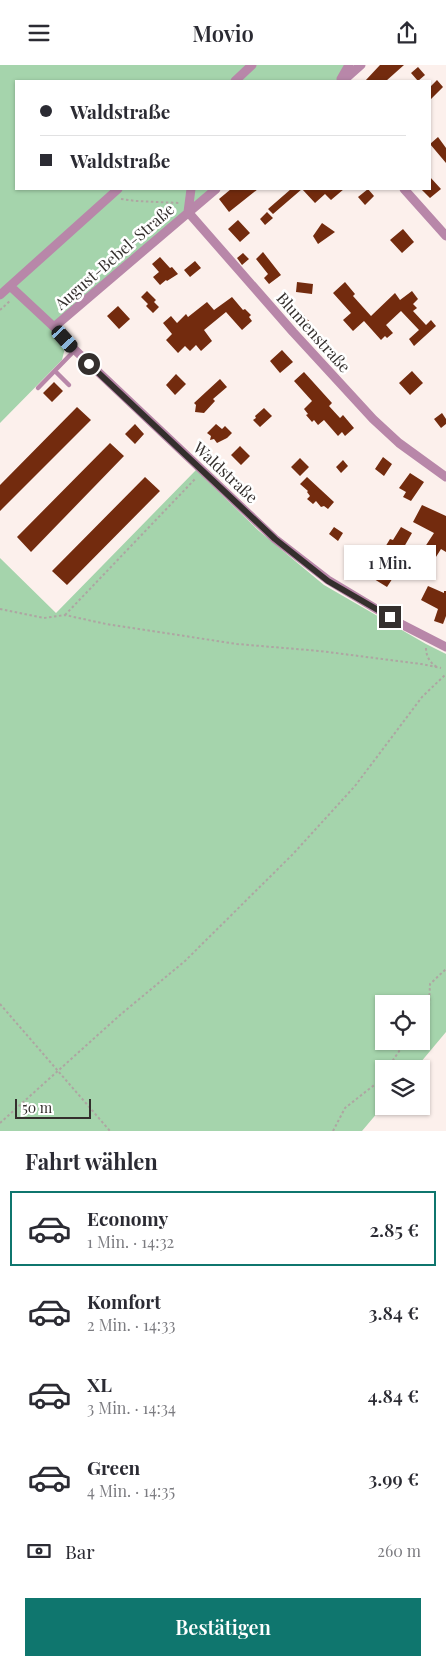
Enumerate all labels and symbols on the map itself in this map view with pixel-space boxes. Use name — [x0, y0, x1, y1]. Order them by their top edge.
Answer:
street label: August-Bebel-Straße — [49, 198, 178, 314]
street label: Blumenstraße — [272, 287, 356, 377]
car — [49, 323, 80, 355]
route start — [78, 353, 100, 375]
street label: Waldstraße — [189, 436, 263, 507]
callout: 1 Min. — [344, 545, 436, 579]
route end — [379, 606, 401, 628]
scale bar — [15, 1096, 91, 1119]

